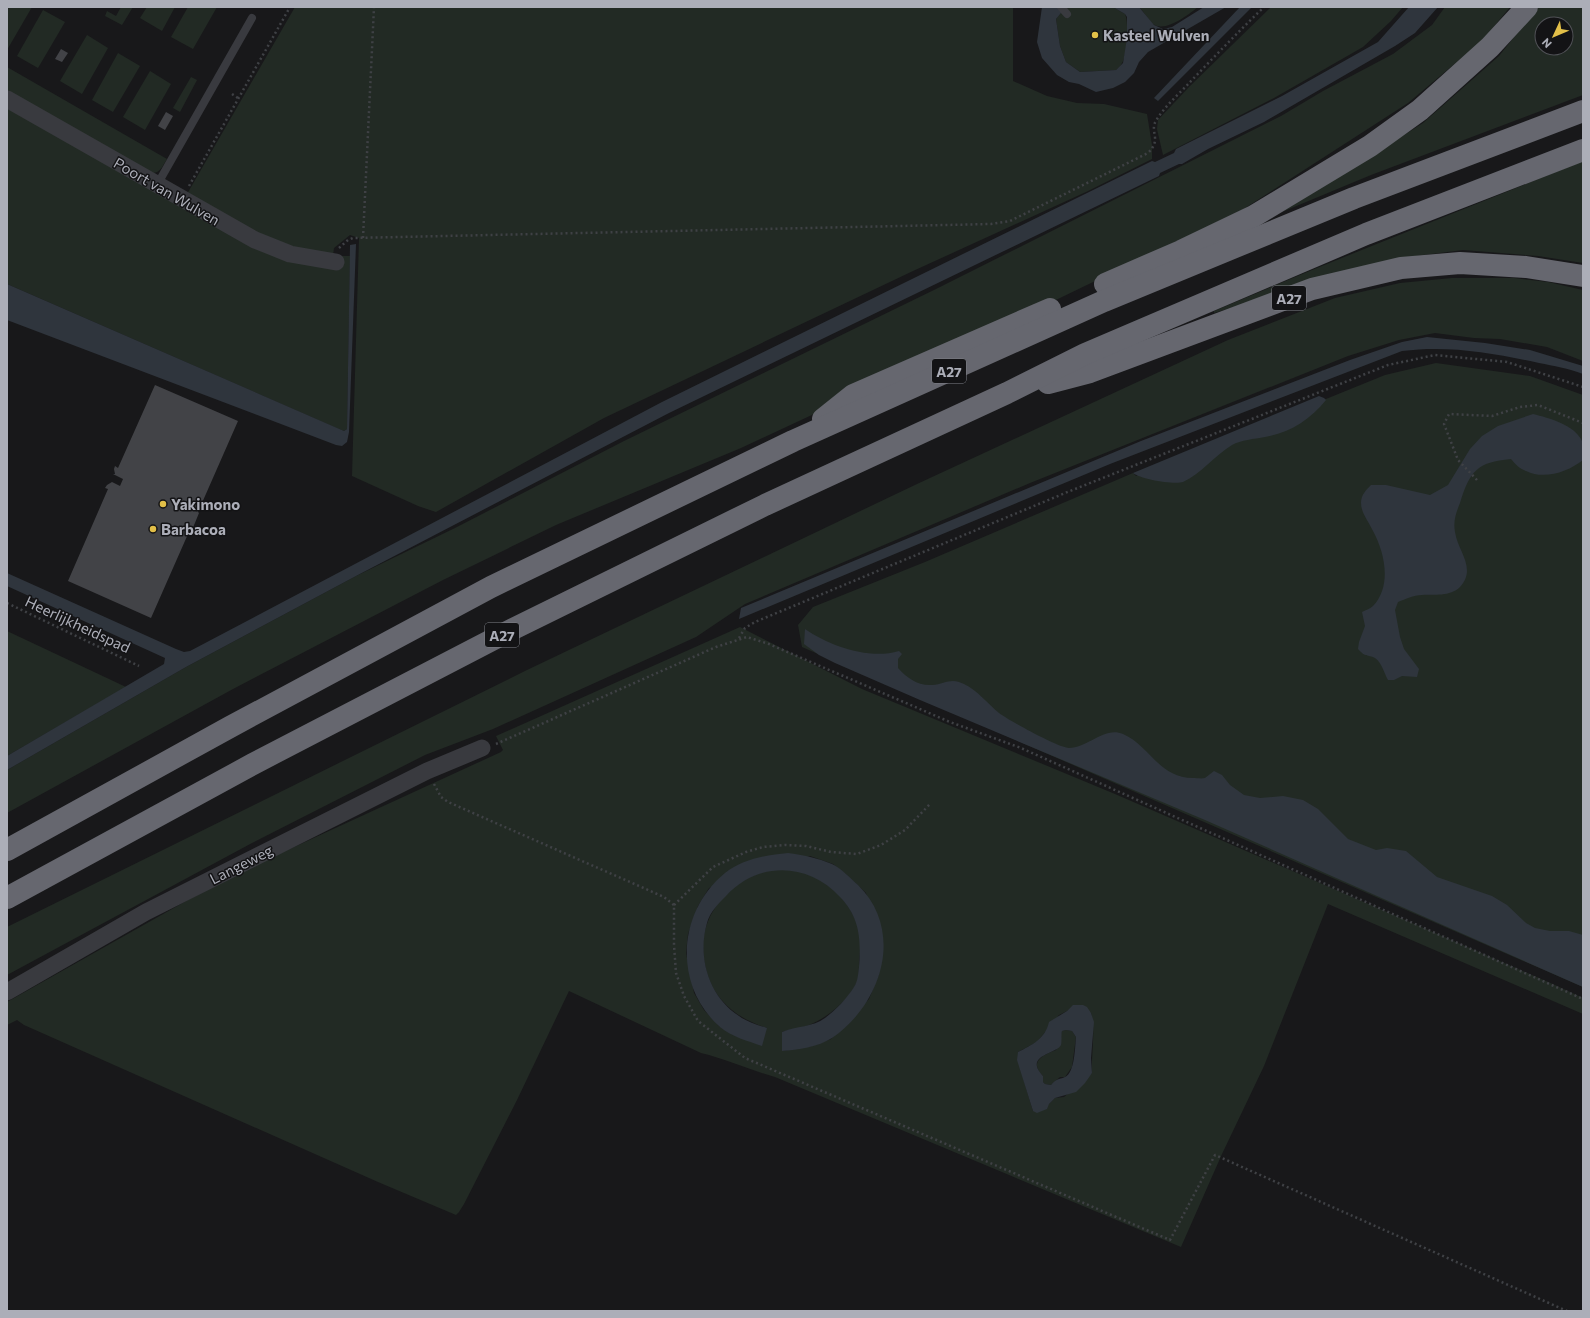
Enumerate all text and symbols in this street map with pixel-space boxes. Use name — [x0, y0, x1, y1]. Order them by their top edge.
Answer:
north arrow — [1534, 16, 1574, 56]
place label: Kasteel Wulven — [1103, 26, 1209, 44]
marker: Kasteel Wulven — [1090, 30, 1100, 40]
text: N — [1539, 36, 1554, 51]
street label: Poort van Wulven — [111, 153, 223, 229]
road number: A27 — [1272, 286, 1306, 310]
road number: A27 — [932, 359, 966, 383]
place label: Yakimono — [171, 495, 240, 513]
marker: Yakimono — [158, 499, 168, 509]
place label: Barbacoa — [161, 520, 226, 538]
marker: Barbacoa — [148, 524, 158, 534]
street label: Heerlijkheidspad — [23, 592, 133, 656]
road number: A27 — [485, 623, 519, 647]
street label: Langeweg — [206, 840, 276, 888]

